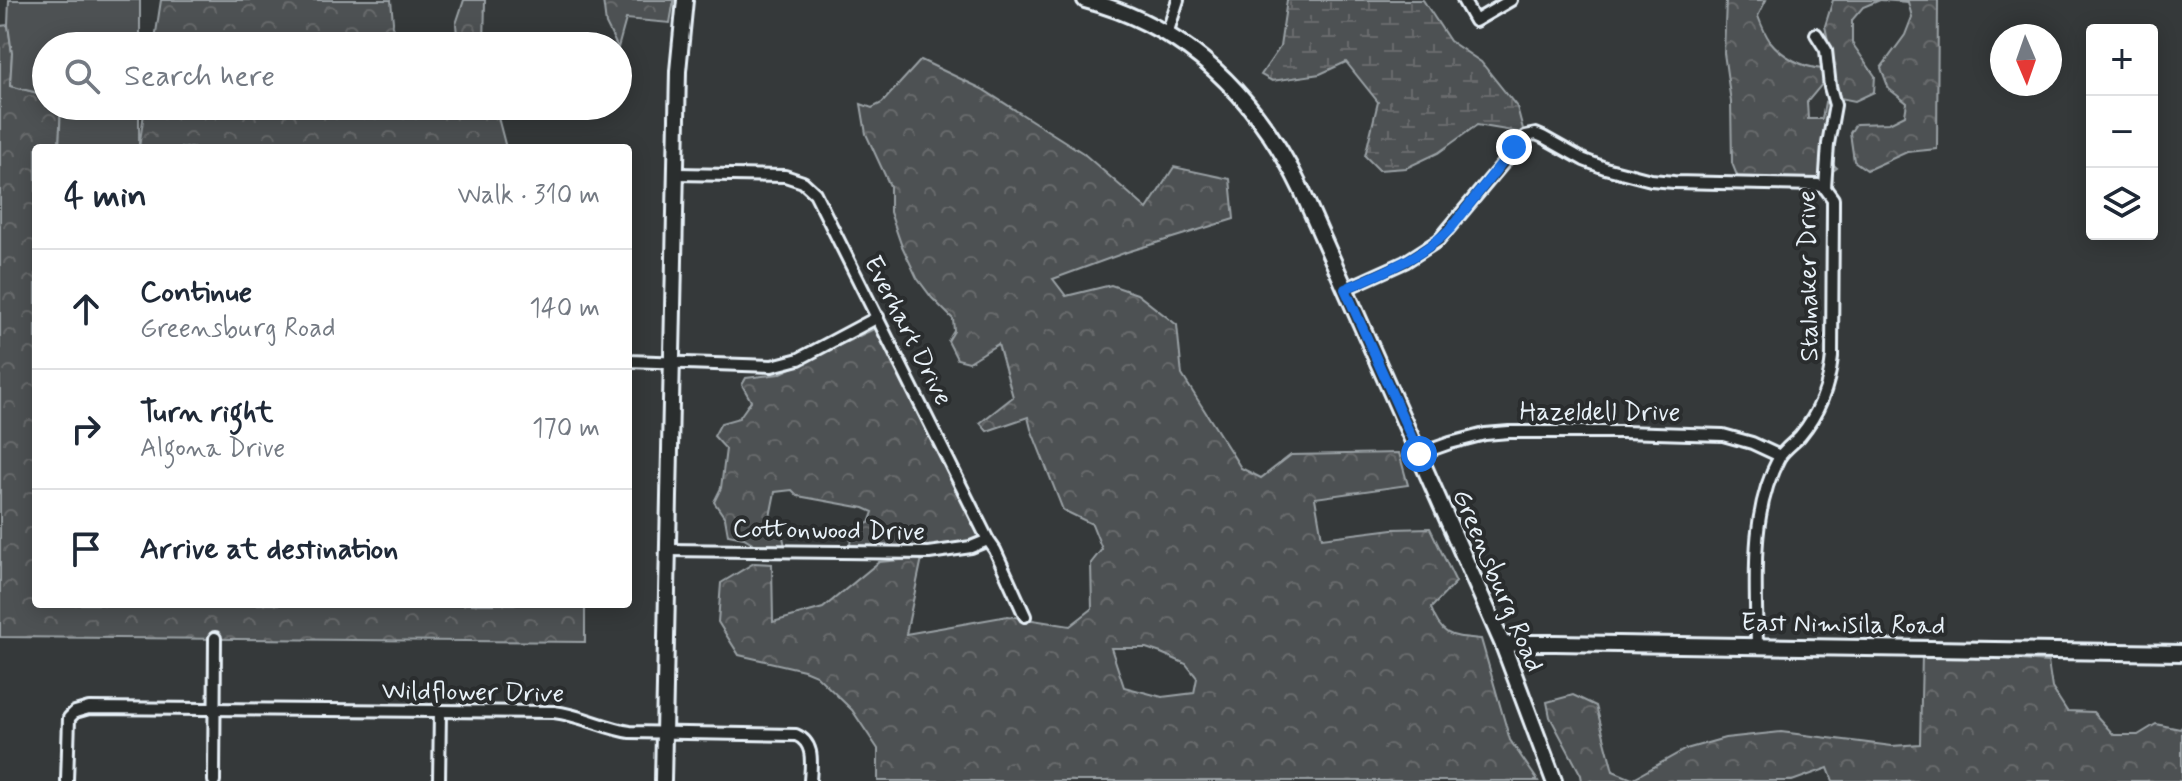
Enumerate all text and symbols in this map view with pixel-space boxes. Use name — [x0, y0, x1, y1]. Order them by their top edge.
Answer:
north arrow — [1990, 24, 2062, 96]
map controls — [2086, 24, 2158, 240]
button: + — [2086, 24, 2158, 96]
search box — [32, 32, 632, 120]
icon: search — [60, 54, 104, 98]
text: Search here — [124, 57, 275, 96]
button: − — [2086, 96, 2158, 168]
route end — [1496, 129, 1532, 165]
button: layers — [2086, 168, 2158, 240]
text: 4 min — [64, 174, 147, 219]
text: Walk · 310 m — [458, 179, 600, 213]
street label: Stalnaker Drive — [1791, 190, 1827, 362]
street label: Everhart Drive — [855, 250, 960, 412]
text: Continue — [140, 273, 252, 312]
icon: ahead — [64, 287, 108, 331]
text: 140 m — [529, 292, 600, 326]
text: Greensburg Road — [140, 312, 335, 346]
text: Turn right — [140, 393, 273, 432]
street label: Hazeldell Drive — [1519, 396, 1681, 430]
icon: right — [64, 407, 108, 451]
text: 170 m — [532, 412, 600, 446]
text: Algona Drive — [140, 432, 285, 466]
route start — [1401, 436, 1437, 472]
street label: Greensburg Road — [1443, 484, 1551, 677]
street label: Cottonwood Drive — [732, 512, 926, 550]
icon: arrive — [64, 527, 108, 571]
text: Arrive at destination — [140, 530, 398, 569]
street label: East Nimisila Road — [1741, 606, 1945, 644]
street label: Wildflower Drive — [381, 674, 565, 712]

